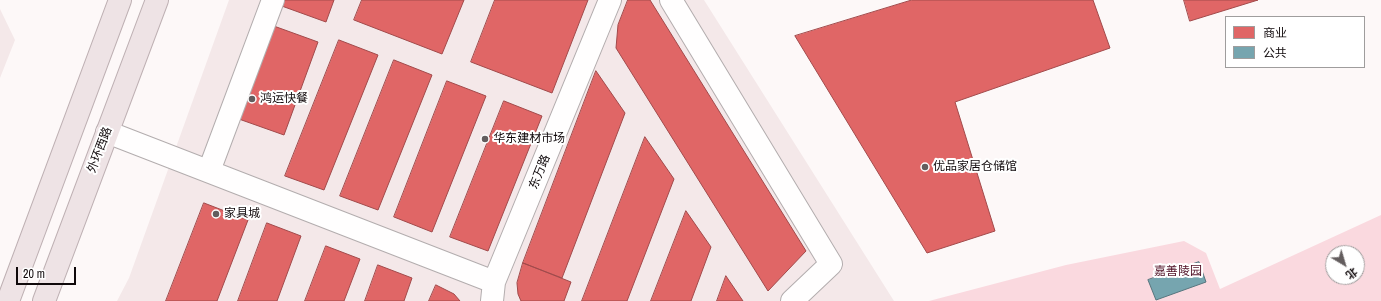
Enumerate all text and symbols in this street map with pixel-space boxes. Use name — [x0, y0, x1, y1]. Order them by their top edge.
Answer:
legend — [1225, 16, 1365, 68]
text: 商业 — [1263, 25, 1287, 41]
text: 公共 — [1263, 45, 1287, 61]
place label: 鸿运快餐 — [260, 92, 308, 106]
marker: 鸿运快餐 — [247, 94, 257, 104]
street label: 外环西路 — [85, 125, 115, 175]
place label: 华东建材市场 — [493, 132, 565, 146]
marker: 华东建材市场 — [480, 134, 490, 144]
street label: 东万路 — [527, 153, 553, 191]
place label: 优品家居仓储馆 — [933, 160, 1017, 174]
marker: 优品家居仓储馆 — [920, 162, 930, 172]
place label: 家具城 — [224, 207, 260, 221]
marker: 家具城 — [211, 209, 221, 219]
north arrow — [1325, 245, 1365, 285]
scale bar — [18, 259, 78, 285]
park label: 嘉善陵园 — [1154, 265, 1202, 279]
text: 北 — [1343, 265, 1360, 283]
text: 20 m — [23, 266, 45, 282]

